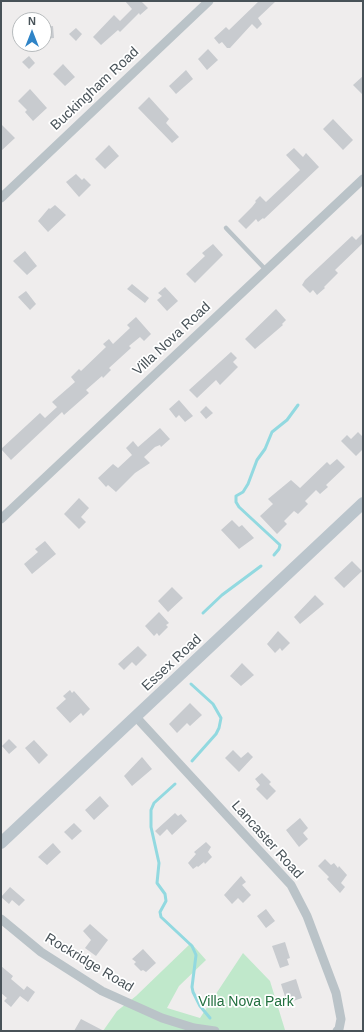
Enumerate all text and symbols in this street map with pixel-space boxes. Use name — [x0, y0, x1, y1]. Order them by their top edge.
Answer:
north arrow — [12, 12, 52, 52]
text: N — [28, 15, 36, 27]
street label: Buckingham Road — [47, 44, 143, 134]
street label: Villa Nova Road — [130, 299, 214, 379]
street label: Essex Road — [139, 631, 205, 695]
street label: Lancaster Road — [228, 798, 306, 882]
street label: Rockridge Road — [42, 930, 136, 996]
park label: Villa Nova Park — [198, 994, 294, 1010]

